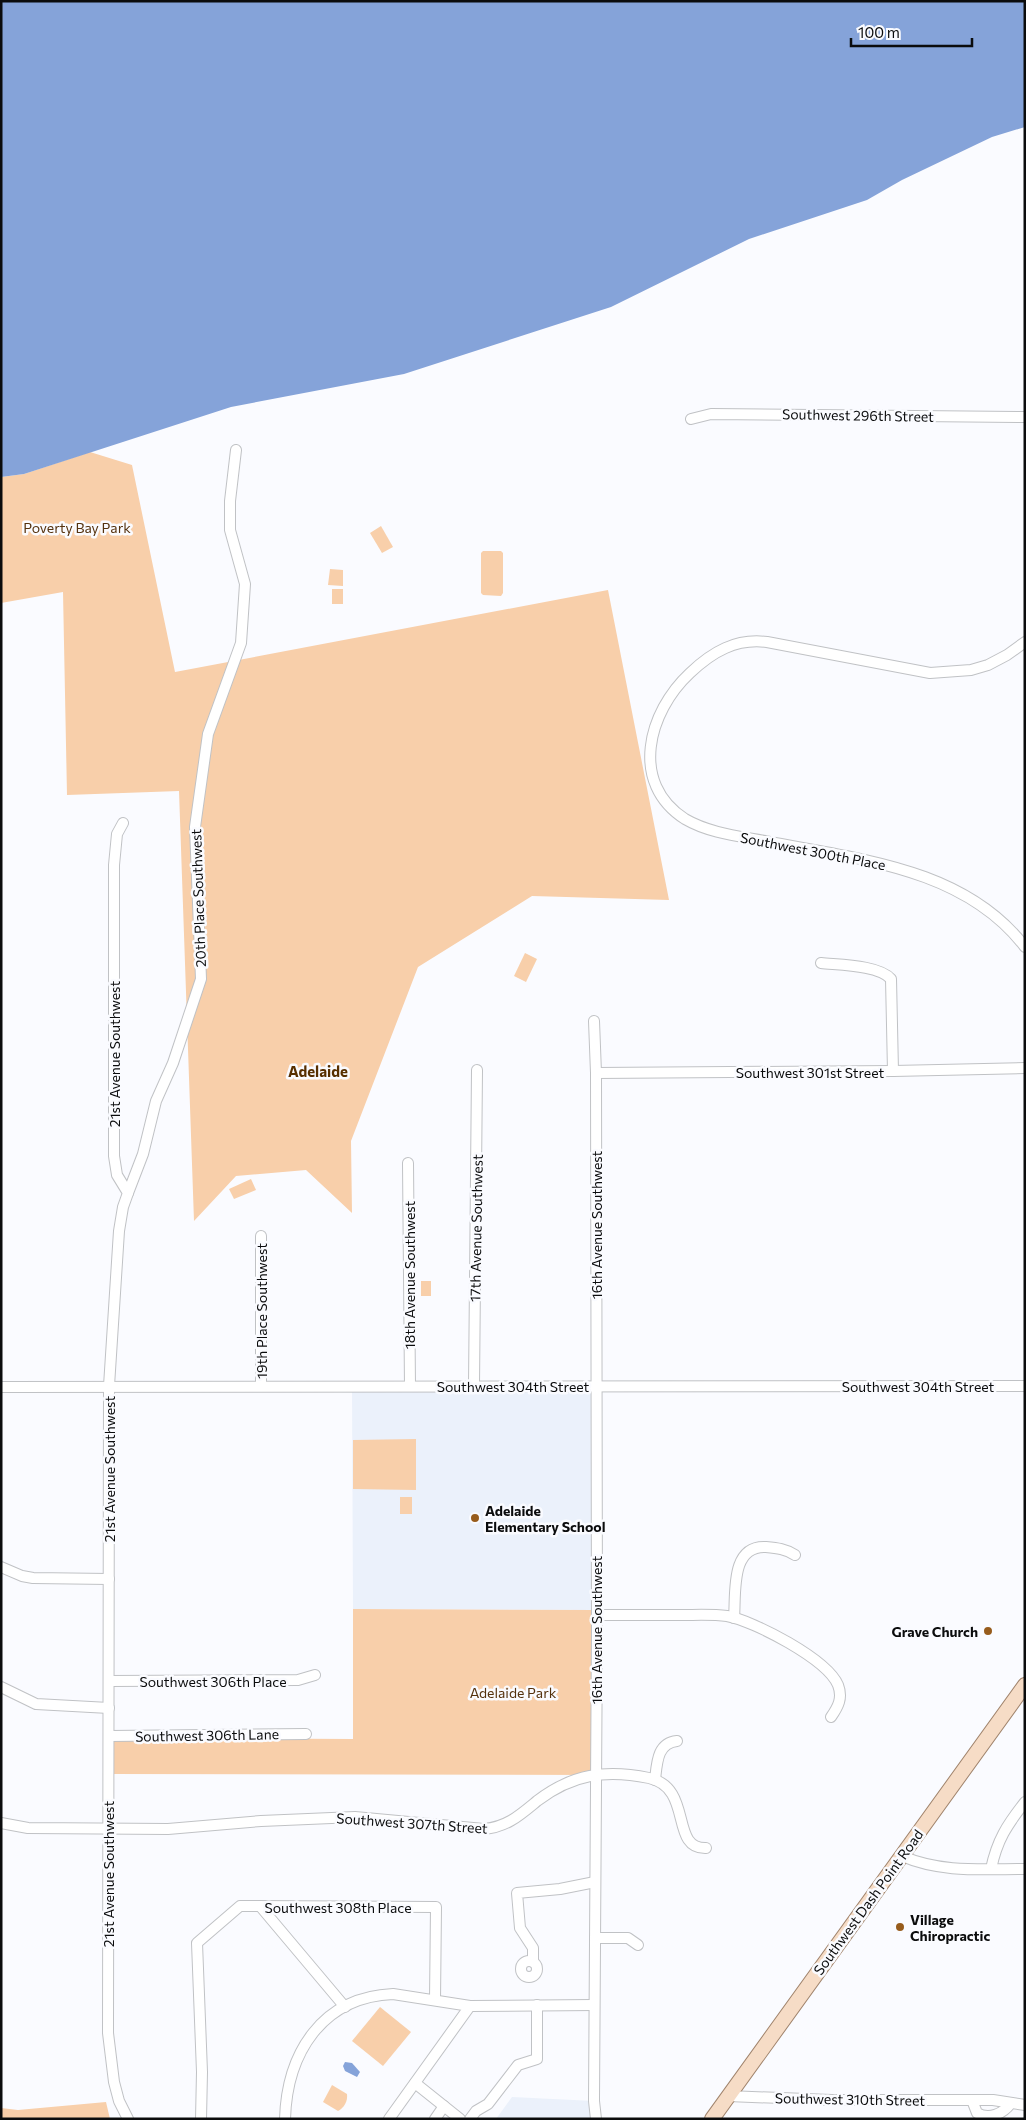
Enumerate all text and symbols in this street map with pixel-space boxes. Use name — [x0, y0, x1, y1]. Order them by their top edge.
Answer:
scale bar — [851, 15, 972, 47]
text: 100 m — [858, 23, 900, 41]
street label: Southwest 296th Street — [782, 405, 934, 425]
park label: Poverty Bay Park — [23, 519, 131, 536]
street label: 20th Place Southwest — [187, 828, 209, 967]
street label: Southwest 300th Place — [739, 829, 887, 873]
street label: 21st Avenue Southwest — [106, 981, 123, 1127]
district label: Adelaide — [288, 1062, 348, 1080]
street label: Southwest 301st Street — [736, 1064, 885, 1081]
street label: 16th Avenue Southwest — [588, 1150, 605, 1299]
street label: 17th Avenue Southwest — [466, 1154, 486, 1302]
street label: 18th Avenue Southwest — [401, 1200, 418, 1349]
street label: 19th Place Southwest — [253, 1243, 270, 1379]
street label: Southwest 304th Street — [437, 1378, 590, 1395]
street label: Southwest 304th Street — [842, 1378, 995, 1395]
street label: 21st Avenue Southwest — [101, 1396, 118, 1542]
place label: Adelaide Elementary School — [485, 1502, 605, 1535]
marker: Adelaide Elementary School — [469, 1512, 481, 1524]
street label: 16th Avenue Southwest — [588, 1555, 605, 1704]
place label: Grave Church — [891, 1623, 978, 1640]
marker: Grave Church — [982, 1625, 994, 1637]
street label: Southwest 306th Place — [139, 1673, 287, 1690]
park label: Adelaide Park — [470, 1684, 557, 1701]
street label: Southwest 306th Lane — [135, 1725, 279, 1745]
street label: 21st Avenue Southwest — [100, 1801, 117, 1947]
street label: Southwest 307th Street — [336, 1809, 488, 1837]
street label: Southwest Dash Point Road — [810, 1826, 926, 1978]
street label: Southwest 308th Place — [264, 1899, 412, 1916]
place label: Village Chiropractic — [910, 1911, 990, 1944]
marker: Village Chiropractic — [894, 1921, 906, 1933]
street label: Southwest 310th Street — [775, 2089, 926, 2109]

